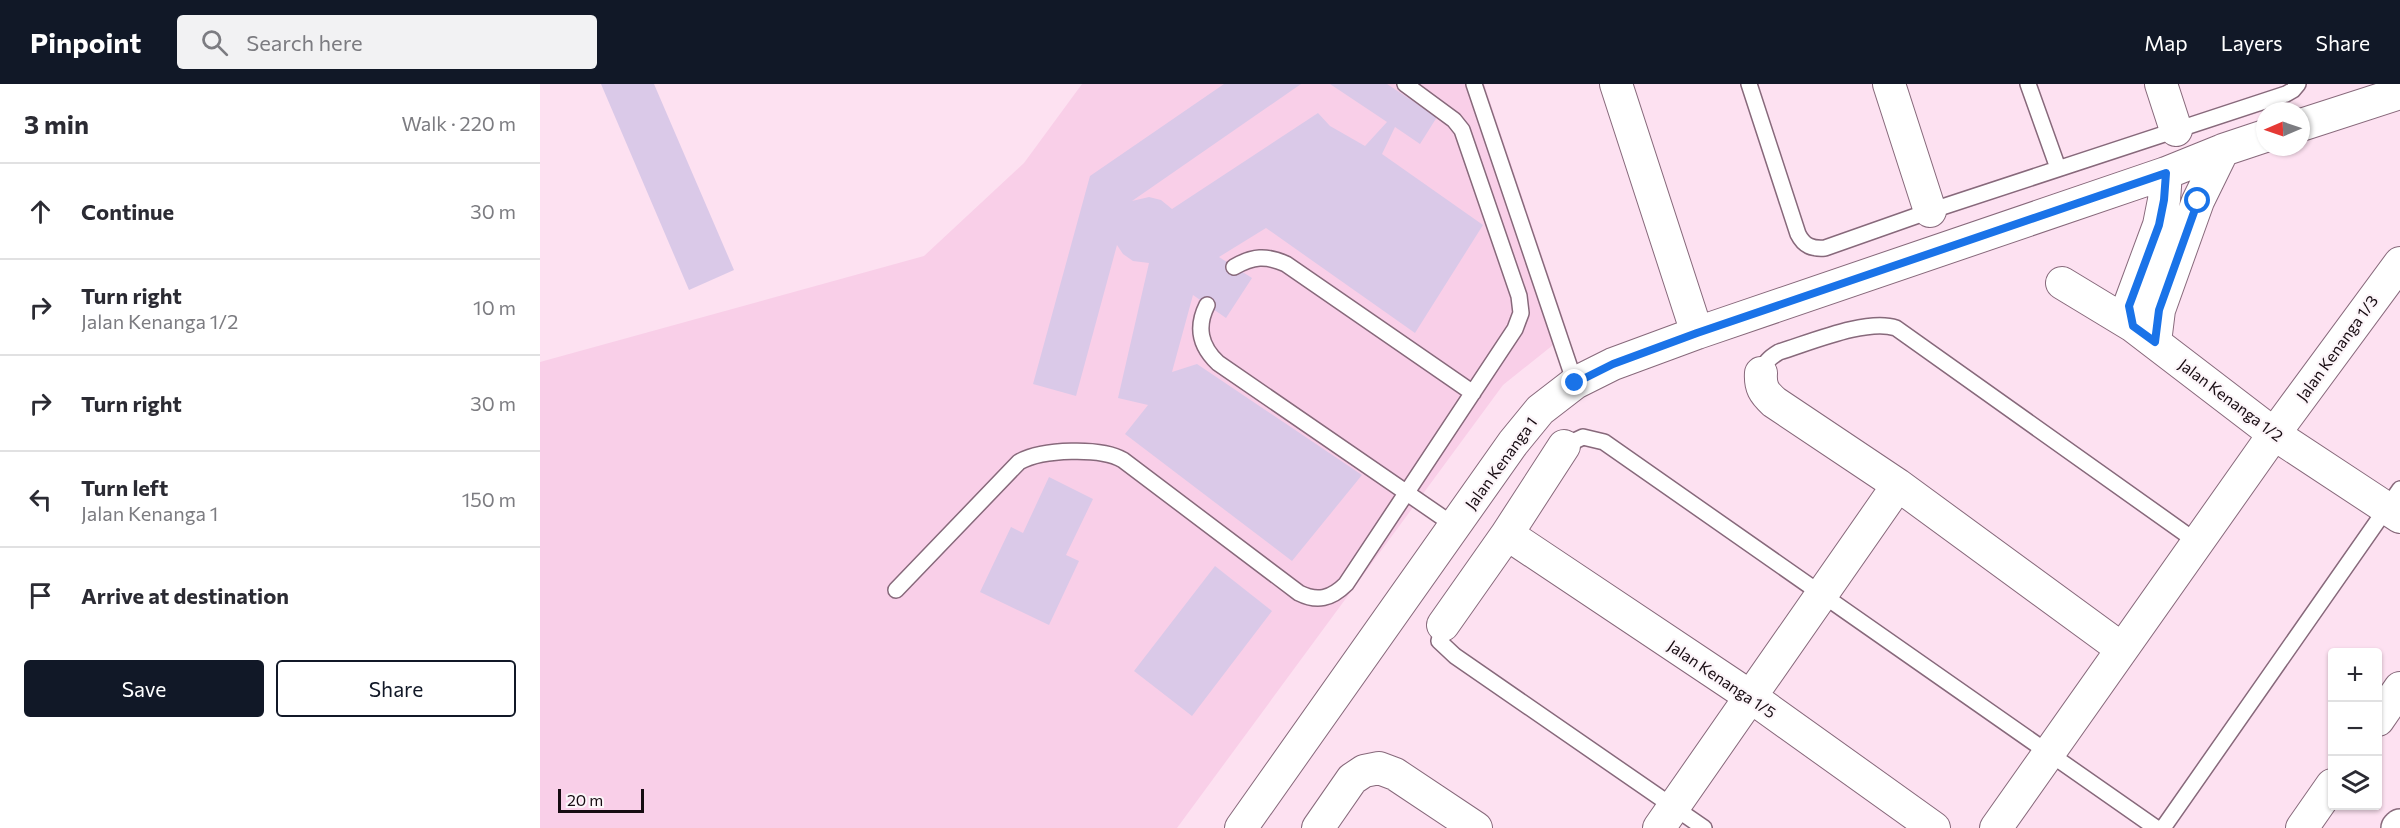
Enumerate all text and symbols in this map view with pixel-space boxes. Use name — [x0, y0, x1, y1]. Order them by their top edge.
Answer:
search box — [177, 15, 597, 69]
text: Pinpoint — [30, 25, 141, 59]
icon: search — [198, 26, 231, 59]
text: Search here — [246, 29, 363, 56]
text: Map — [2144, 30, 2188, 55]
text: Layers — [2221, 30, 2283, 55]
text: Share — [2316, 30, 2370, 55]
north arrow — [2256, 102, 2310, 156]
text: 3 min — [24, 108, 89, 139]
text: Walk · 220 m — [401, 111, 516, 135]
route start — [2184, 187, 2210, 213]
icon: ahead — [24, 195, 57, 228]
text: Continue — [81, 198, 174, 225]
text: 30 m — [470, 199, 516, 223]
text: Turn right — [81, 282, 182, 309]
icon: right — [24, 291, 57, 324]
street label: Jalan Kenanga 1/3 — [2292, 291, 2381, 404]
text: 10 m — [473, 295, 516, 319]
text: Jalan Kenanga 1/2 — [81, 309, 238, 333]
street label: Jalan Kenanga 1/2 — [2175, 354, 2287, 445]
route end — [1561, 369, 1587, 395]
icon: right — [24, 387, 57, 420]
text: Turn right — [81, 390, 182, 417]
text: 30 m — [470, 391, 516, 415]
street label: Jalan Kenanga 1 — [1461, 413, 1541, 513]
text: Turn left — [81, 474, 168, 501]
icon: left — [24, 483, 57, 516]
text: 150 m — [462, 487, 516, 511]
text: Jalan Kenanga 1 — [81, 501, 218, 525]
icon: arrive — [24, 579, 57, 612]
text: Arrive at destination — [81, 582, 289, 609]
street label: Jalan Kenanga 1/5 — [1665, 635, 1780, 722]
map controls — [2328, 648, 2382, 810]
button: + — [2328, 648, 2382, 702]
button: Save — [24, 660, 264, 717]
button: Share — [276, 660, 516, 717]
button: − — [2328, 702, 2382, 756]
button: layers — [2328, 756, 2382, 810]
scale bar — [558, 786, 644, 814]
text: 20 m — [567, 790, 603, 809]

